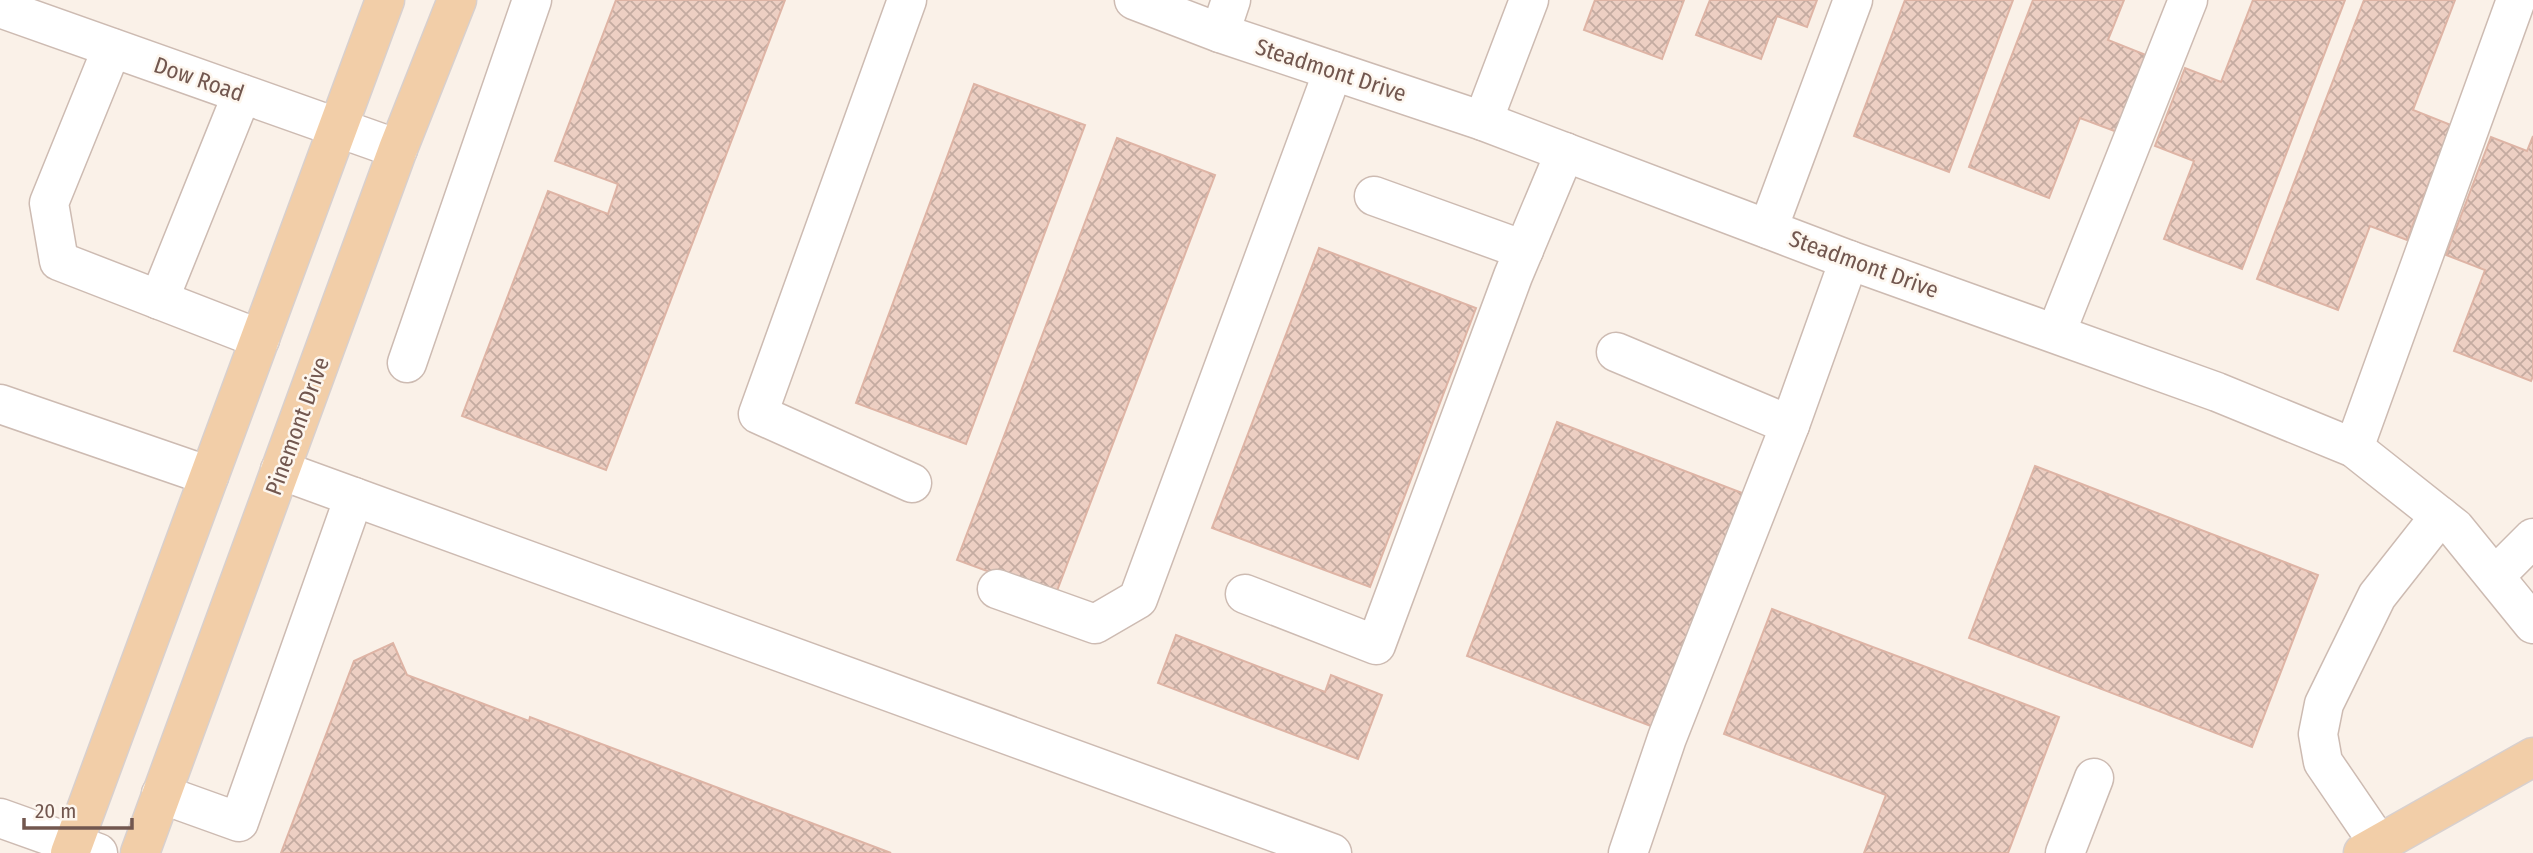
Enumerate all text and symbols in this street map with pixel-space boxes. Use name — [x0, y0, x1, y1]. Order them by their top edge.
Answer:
street label: Steadmont Drive — [1252, 32, 1410, 108]
street label: Dow Road — [150, 51, 248, 107]
street label: Steadmont Drive — [1786, 224, 1942, 304]
street label: Pinemont Drive — [259, 353, 335, 499]
scale bar — [24, 786, 133, 830]
text: 20 m — [35, 798, 76, 824]

